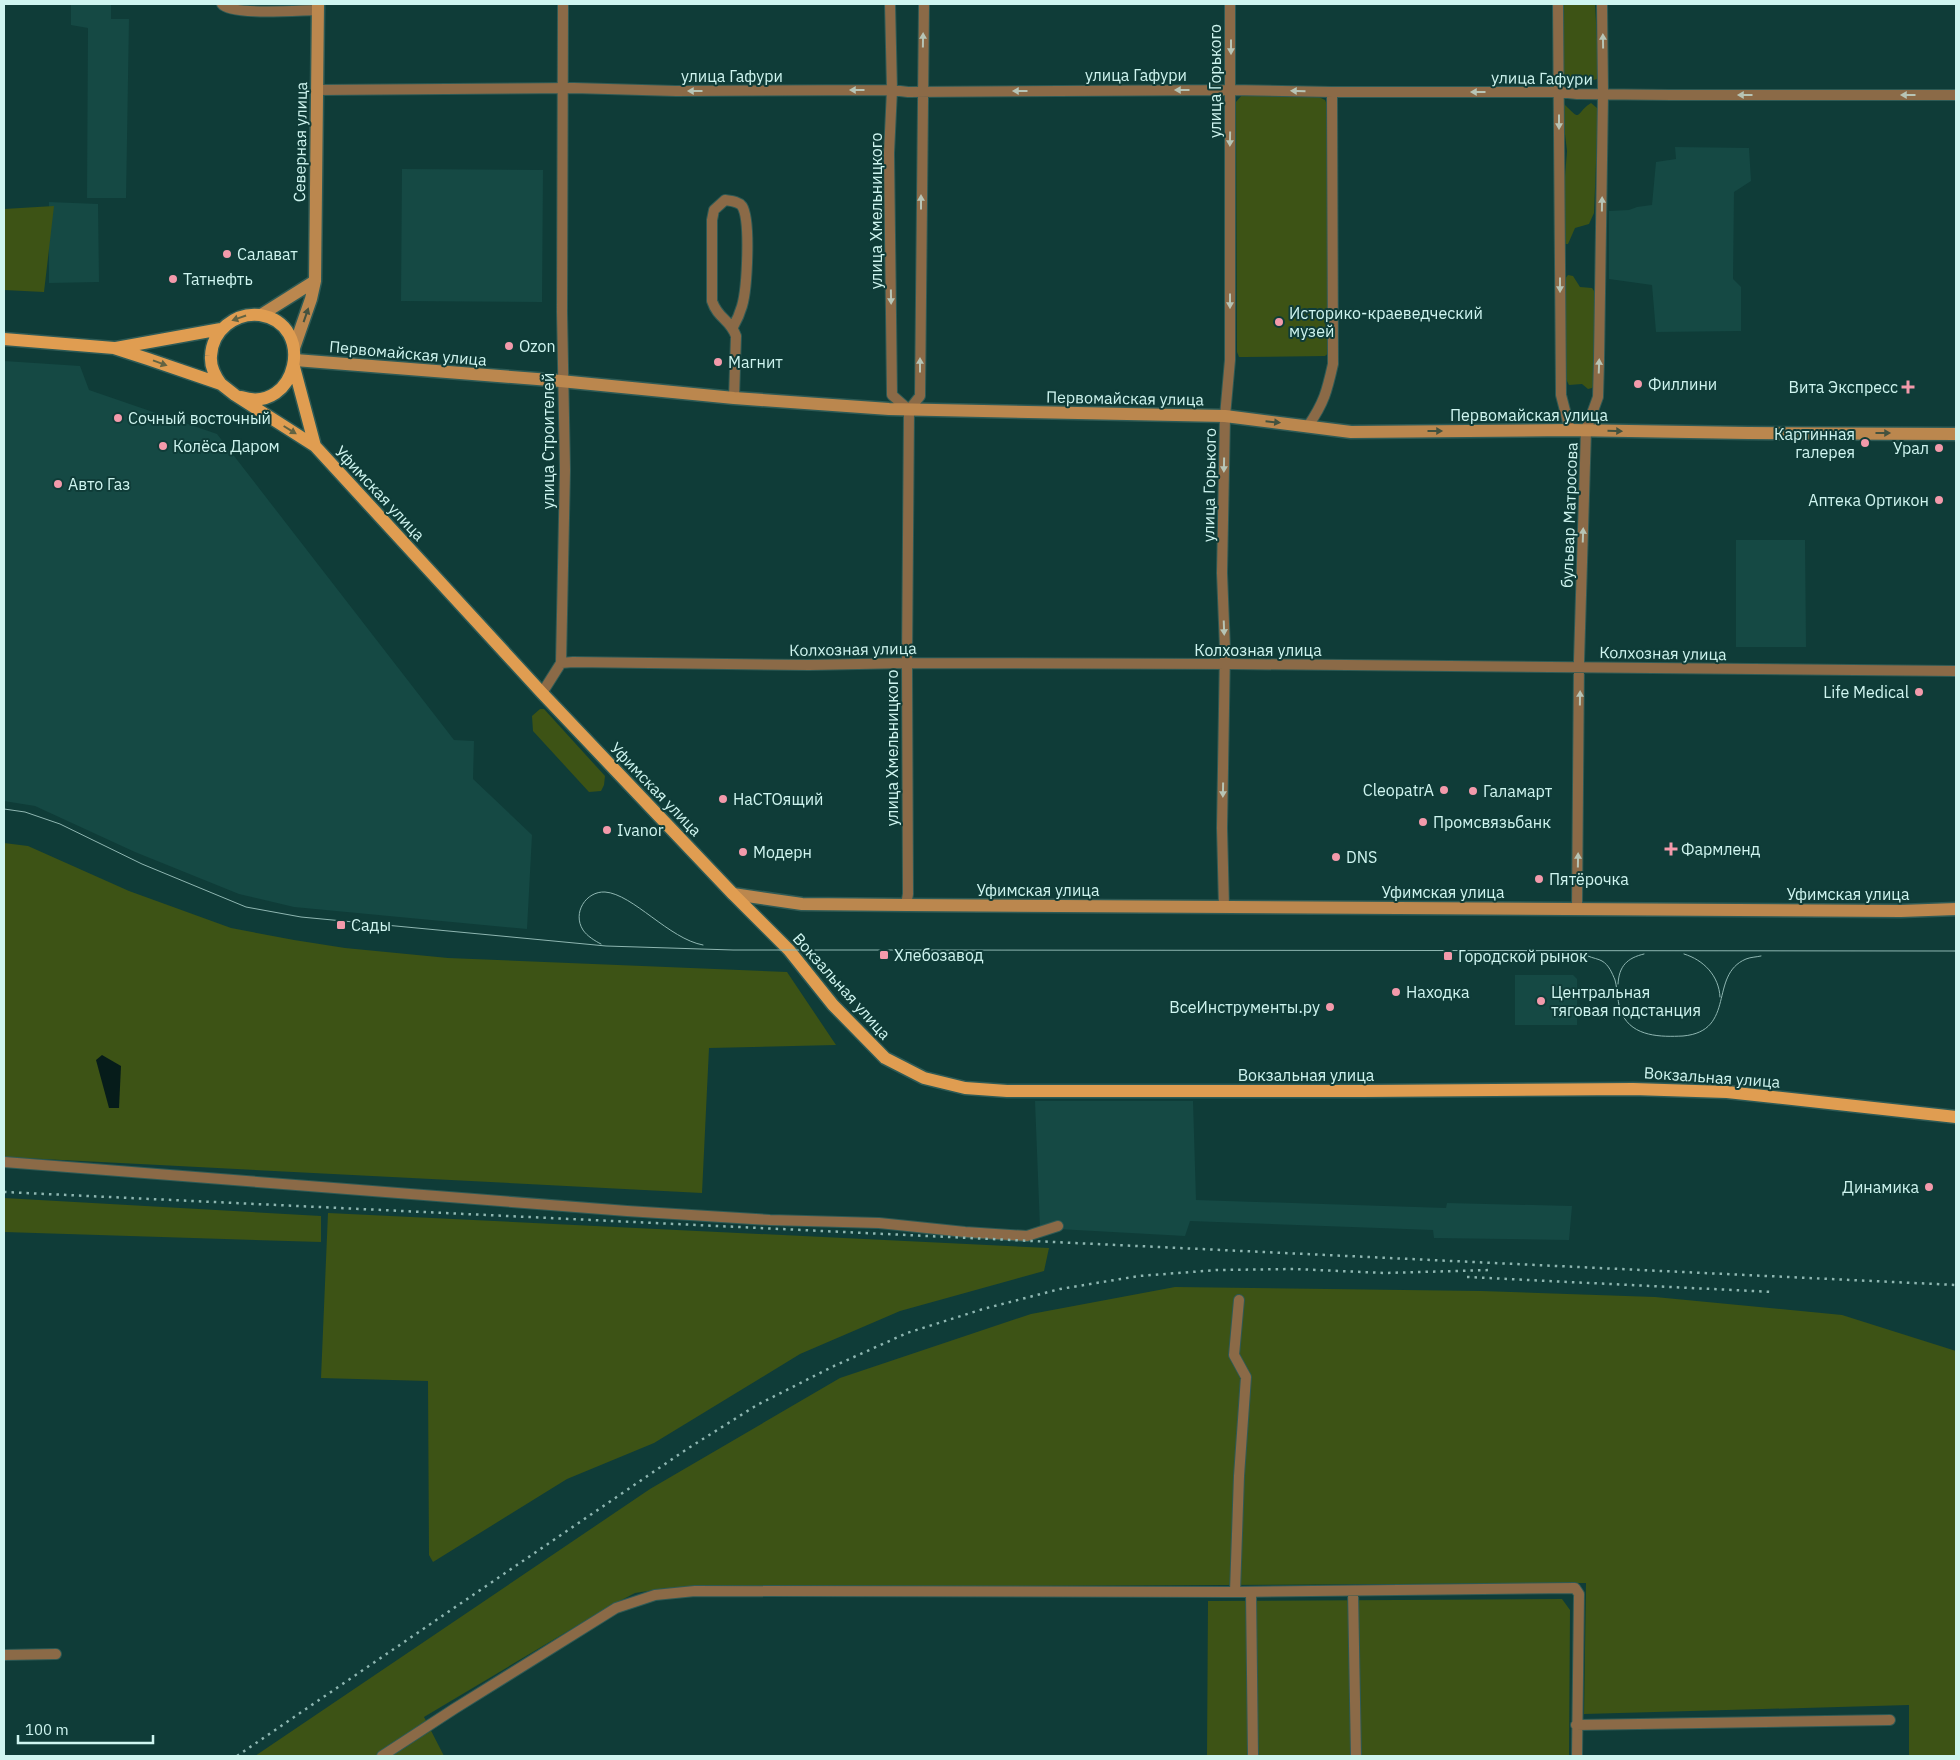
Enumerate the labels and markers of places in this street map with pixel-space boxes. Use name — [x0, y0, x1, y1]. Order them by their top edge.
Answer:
place label: Салават — [237, 244, 298, 264]
marker: Салават — [221, 248, 233, 260]
place label: Татнефть — [183, 269, 253, 289]
marker: Татнефть — [167, 273, 179, 285]
place label: Историко-краеведческий музей — [1289, 303, 1483, 341]
marker: Историко-краеведческий музей — [1273, 316, 1285, 328]
place label: Ozon — [519, 336, 556, 356]
marker: Ozon — [503, 340, 515, 352]
place label: Магнит — [728, 352, 783, 372]
marker: Магнит — [712, 356, 724, 368]
place label: Филлини — [1648, 374, 1717, 394]
place label: Вита Экспресс — [1789, 377, 1898, 397]
marker: Филлини — [1632, 378, 1644, 390]
marker: Вита Экспресс — [1902, 381, 1914, 393]
place label: Сочный восточный — [128, 408, 271, 428]
marker: Сочный восточный — [112, 412, 124, 424]
place label: Картинная галерея — [1774, 424, 1855, 462]
place label: Колёса Даром — [173, 436, 280, 456]
marker: Картинная галерея — [1859, 437, 1871, 449]
place label: Урал — [1893, 438, 1929, 458]
marker: Колёса Даром — [157, 440, 169, 452]
marker: Урал — [1933, 442, 1945, 454]
place label: Авто Газ — [68, 474, 130, 494]
marker: Авто Газ — [52, 478, 64, 490]
place label: Аптека Ортикон — [1808, 490, 1929, 510]
marker: Аптека Ортикон — [1933, 494, 1945, 506]
place label: Life Medical — [1823, 682, 1909, 702]
marker: Life Medical — [1913, 686, 1925, 698]
place label: CleopatrA — [1363, 780, 1434, 800]
place label: Галамарт — [1483, 781, 1553, 801]
marker: CleopatrA — [1438, 784, 1450, 796]
marker: Галамарт — [1467, 785, 1479, 797]
place label: НаСТОящий — [733, 789, 823, 809]
marker: НаСТОящий — [717, 793, 729, 805]
place label: Промсвязьбанк — [1433, 812, 1551, 832]
marker: Промсвязьбанк — [1417, 816, 1429, 828]
place label: Ivanor — [617, 820, 664, 840]
marker: Ivanor — [601, 824, 613, 836]
place label: Фармленд — [1681, 839, 1761, 859]
place label: Модерн — [753, 842, 812, 862]
marker: Фармленд — [1665, 843, 1677, 855]
marker: Модерн — [737, 846, 749, 858]
place label: DNS — [1346, 847, 1377, 867]
marker: DNS — [1330, 851, 1342, 863]
place label: Пятёрочка — [1549, 869, 1629, 889]
marker: Пятёрочка — [1533, 873, 1545, 885]
place label: Сады — [351, 915, 391, 935]
marker: Сады — [335, 919, 347, 931]
place label: Хлебозавод — [894, 945, 984, 965]
place label: Городской рынок — [1458, 946, 1588, 966]
marker: Хлебозавод — [878, 949, 890, 961]
marker: Городской рынок — [1442, 950, 1454, 962]
place label: Находка — [1406, 982, 1470, 1002]
place label: Центральная тяговая подстанция — [1551, 982, 1701, 1020]
marker: Находка — [1390, 986, 1402, 998]
marker: Центральная тяговая подстанция — [1535, 995, 1547, 1007]
place label: ВсеИнструменты.ру — [1169, 997, 1320, 1017]
marker: ВсеИнструменты.ру — [1324, 1001, 1336, 1013]
place label: Динамика — [1842, 1177, 1919, 1197]
marker: Динамика — [1923, 1181, 1935, 1193]

